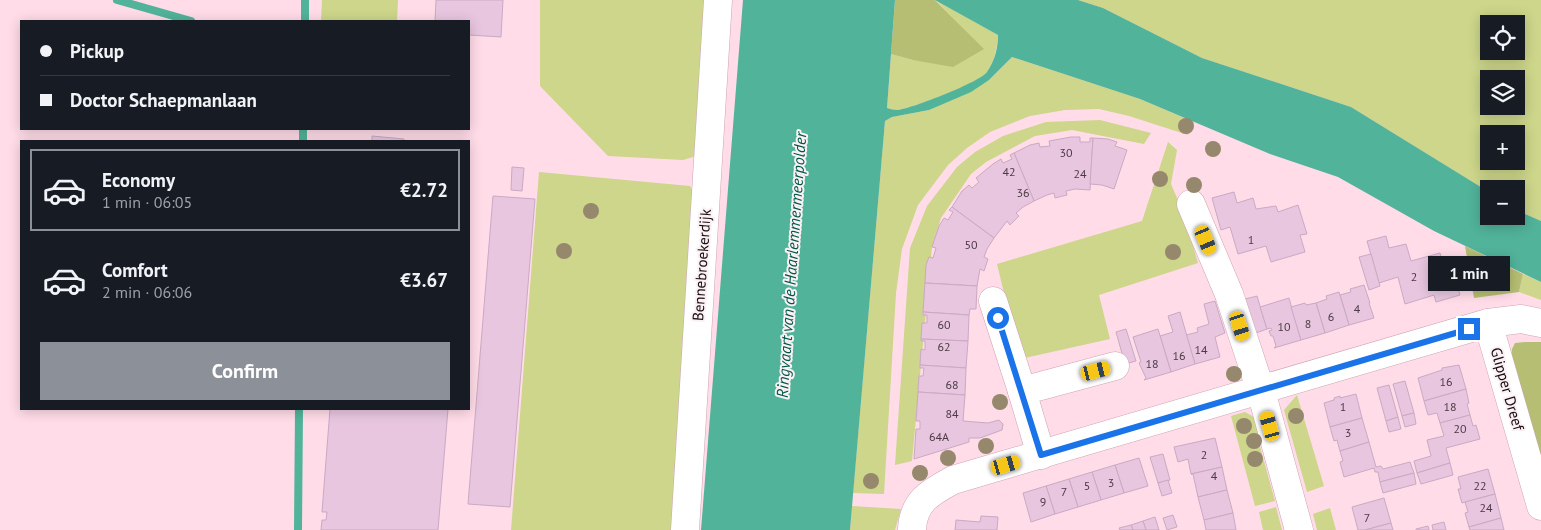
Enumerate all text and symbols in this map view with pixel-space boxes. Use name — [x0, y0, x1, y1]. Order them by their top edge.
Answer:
map controls — [1480, 15, 1525, 225]
button: locate — [1480, 15, 1525, 60]
text: Pickup — [70, 39, 124, 63]
button: layers — [1480, 70, 1525, 115]
text: Doctor Schaepmanlaan — [70, 88, 257, 112]
button: + — [1480, 125, 1525, 170]
water label: Ringvaart van de Haarlemmermeerpolder — [772, 130, 810, 399]
house number: 30 — [1059, 145, 1073, 160]
house number: 42 — [1002, 164, 1016, 179]
house number: 24 — [1073, 166, 1087, 181]
icon: car — [42, 168, 87, 213]
text: Economy — [102, 168, 175, 192]
text: €2.72 — [400, 178, 448, 202]
button: − — [1480, 180, 1525, 225]
house number: 36 — [1016, 185, 1030, 200]
text: 1 min · 06:05 — [102, 192, 192, 212]
street label: Bennebroekerdijk — [688, 207, 715, 322]
car — [1193, 223, 1218, 257]
house number: 1 — [1248, 232, 1254, 247]
house number: 50 — [964, 237, 978, 252]
callout: 1 min — [1428, 256, 1510, 292]
icon: car — [42, 258, 87, 303]
text: Comfort — [102, 258, 168, 282]
text: 1 min — [1449, 263, 1489, 283]
text: €3.67 — [400, 268, 448, 292]
house number: 2 — [1411, 269, 1417, 284]
text: 2 min · 06:06 — [102, 282, 192, 302]
house number: 4 — [1354, 301, 1361, 316]
route start — [987, 307, 1009, 329]
car — [1228, 309, 1251, 343]
house number: 6 — [1328, 309, 1334, 324]
house number: 8 — [1305, 316, 1311, 331]
house number: 60 — [937, 317, 951, 332]
route end — [1458, 318, 1480, 340]
house number: 10 — [1277, 319, 1291, 334]
house number: 62 — [937, 339, 951, 354]
button: Confirm — [40, 342, 450, 400]
house number: 14 — [1194, 342, 1208, 357]
street label: Glipper Dreef — [1487, 345, 1529, 434]
house number: 16 — [1172, 348, 1186, 363]
house number: 18 — [1145, 356, 1159, 371]
car — [1079, 360, 1112, 382]
house number: 16 — [1439, 374, 1453, 389]
house number: 68 — [945, 377, 959, 392]
house number: 1 — [1340, 399, 1346, 414]
house number: 18 — [1443, 399, 1457, 414]
house number: 84 — [945, 406, 959, 421]
car — [1258, 410, 1281, 442]
house number: 20 — [1453, 421, 1467, 436]
house number: 3 — [1345, 425, 1351, 440]
house number: 64A — [929, 429, 949, 444]
house number: 2 — [1201, 447, 1207, 462]
car — [989, 454, 1022, 476]
house number: 4 — [1211, 468, 1218, 483]
house number: 3 — [1108, 475, 1114, 490]
house number: 5 — [1084, 478, 1090, 493]
house number: 22 — [1473, 478, 1487, 493]
house number: 7 — [1061, 484, 1067, 499]
house number: 9 — [1040, 494, 1046, 509]
house number: 24 — [1479, 500, 1493, 515]
house number: 7 — [1364, 510, 1370, 525]

